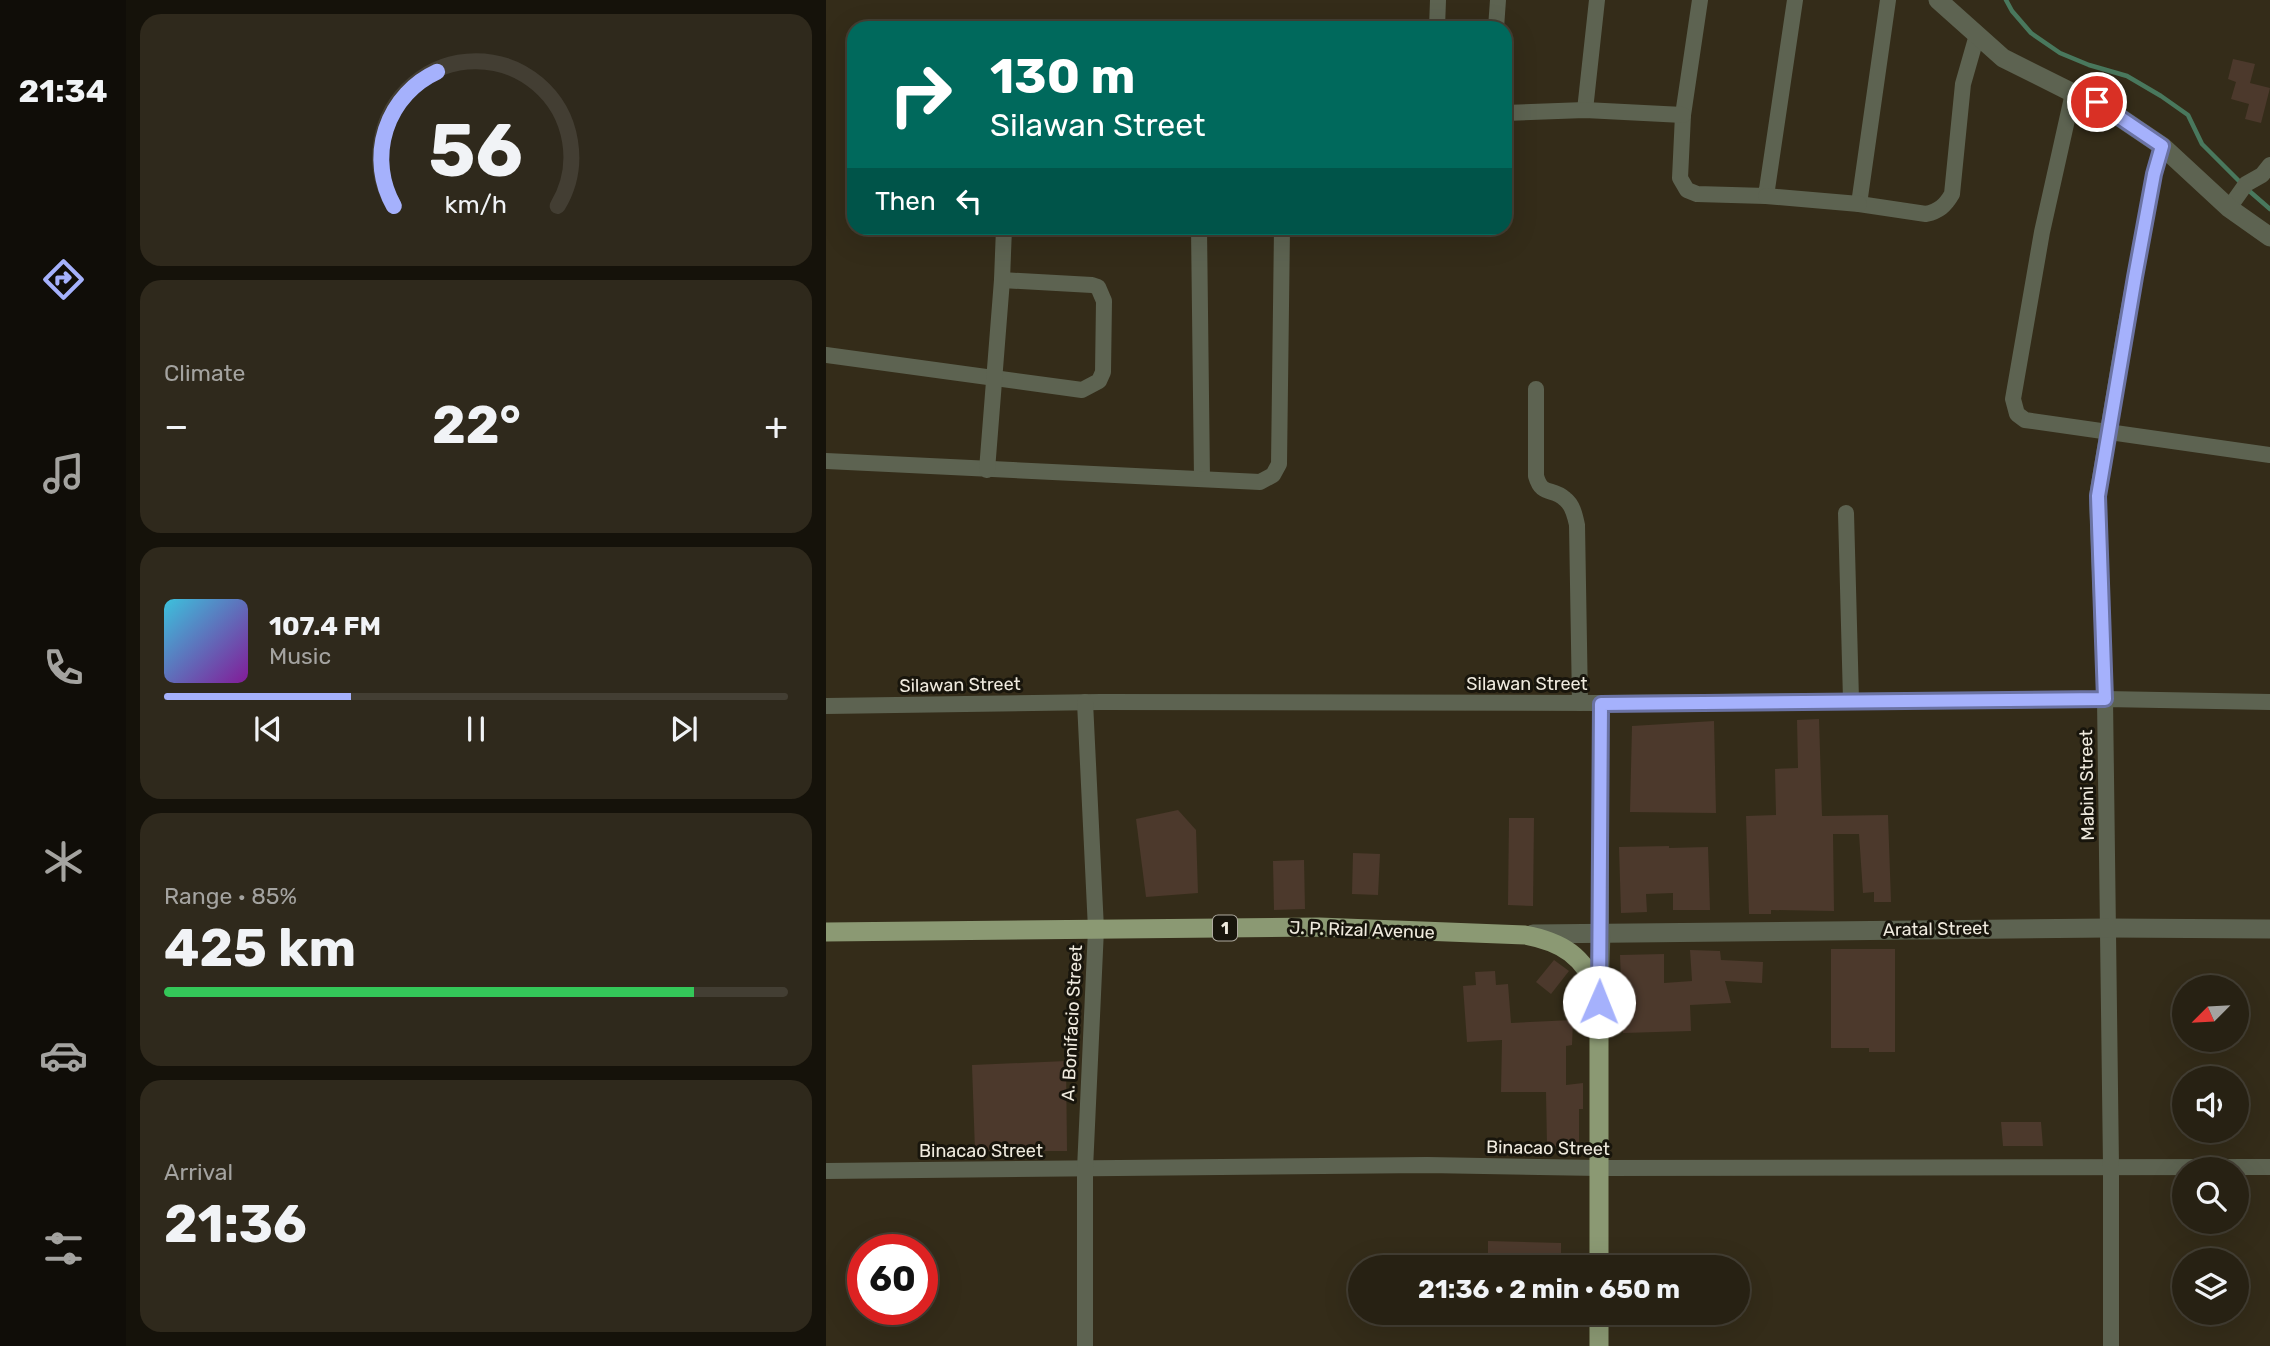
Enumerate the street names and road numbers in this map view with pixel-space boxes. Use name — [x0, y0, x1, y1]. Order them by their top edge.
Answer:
street label: Silawan Street — [899, 673, 1021, 697]
street label: Silawan Street — [1466, 673, 1588, 695]
street label: Mabini Street — [2075, 729, 2099, 841]
road number: 1 — [1213, 916, 1237, 940]
street label: J. P. Rizal Avenue — [1289, 916, 1435, 944]
street label: Aratal Street — [1883, 917, 1989, 941]
street label: A. Bonifacio Street — [1057, 944, 1087, 1102]
street label: Binacao Street — [1486, 1136, 1610, 1160]
street label: Binacao Street — [919, 1140, 1043, 1162]

